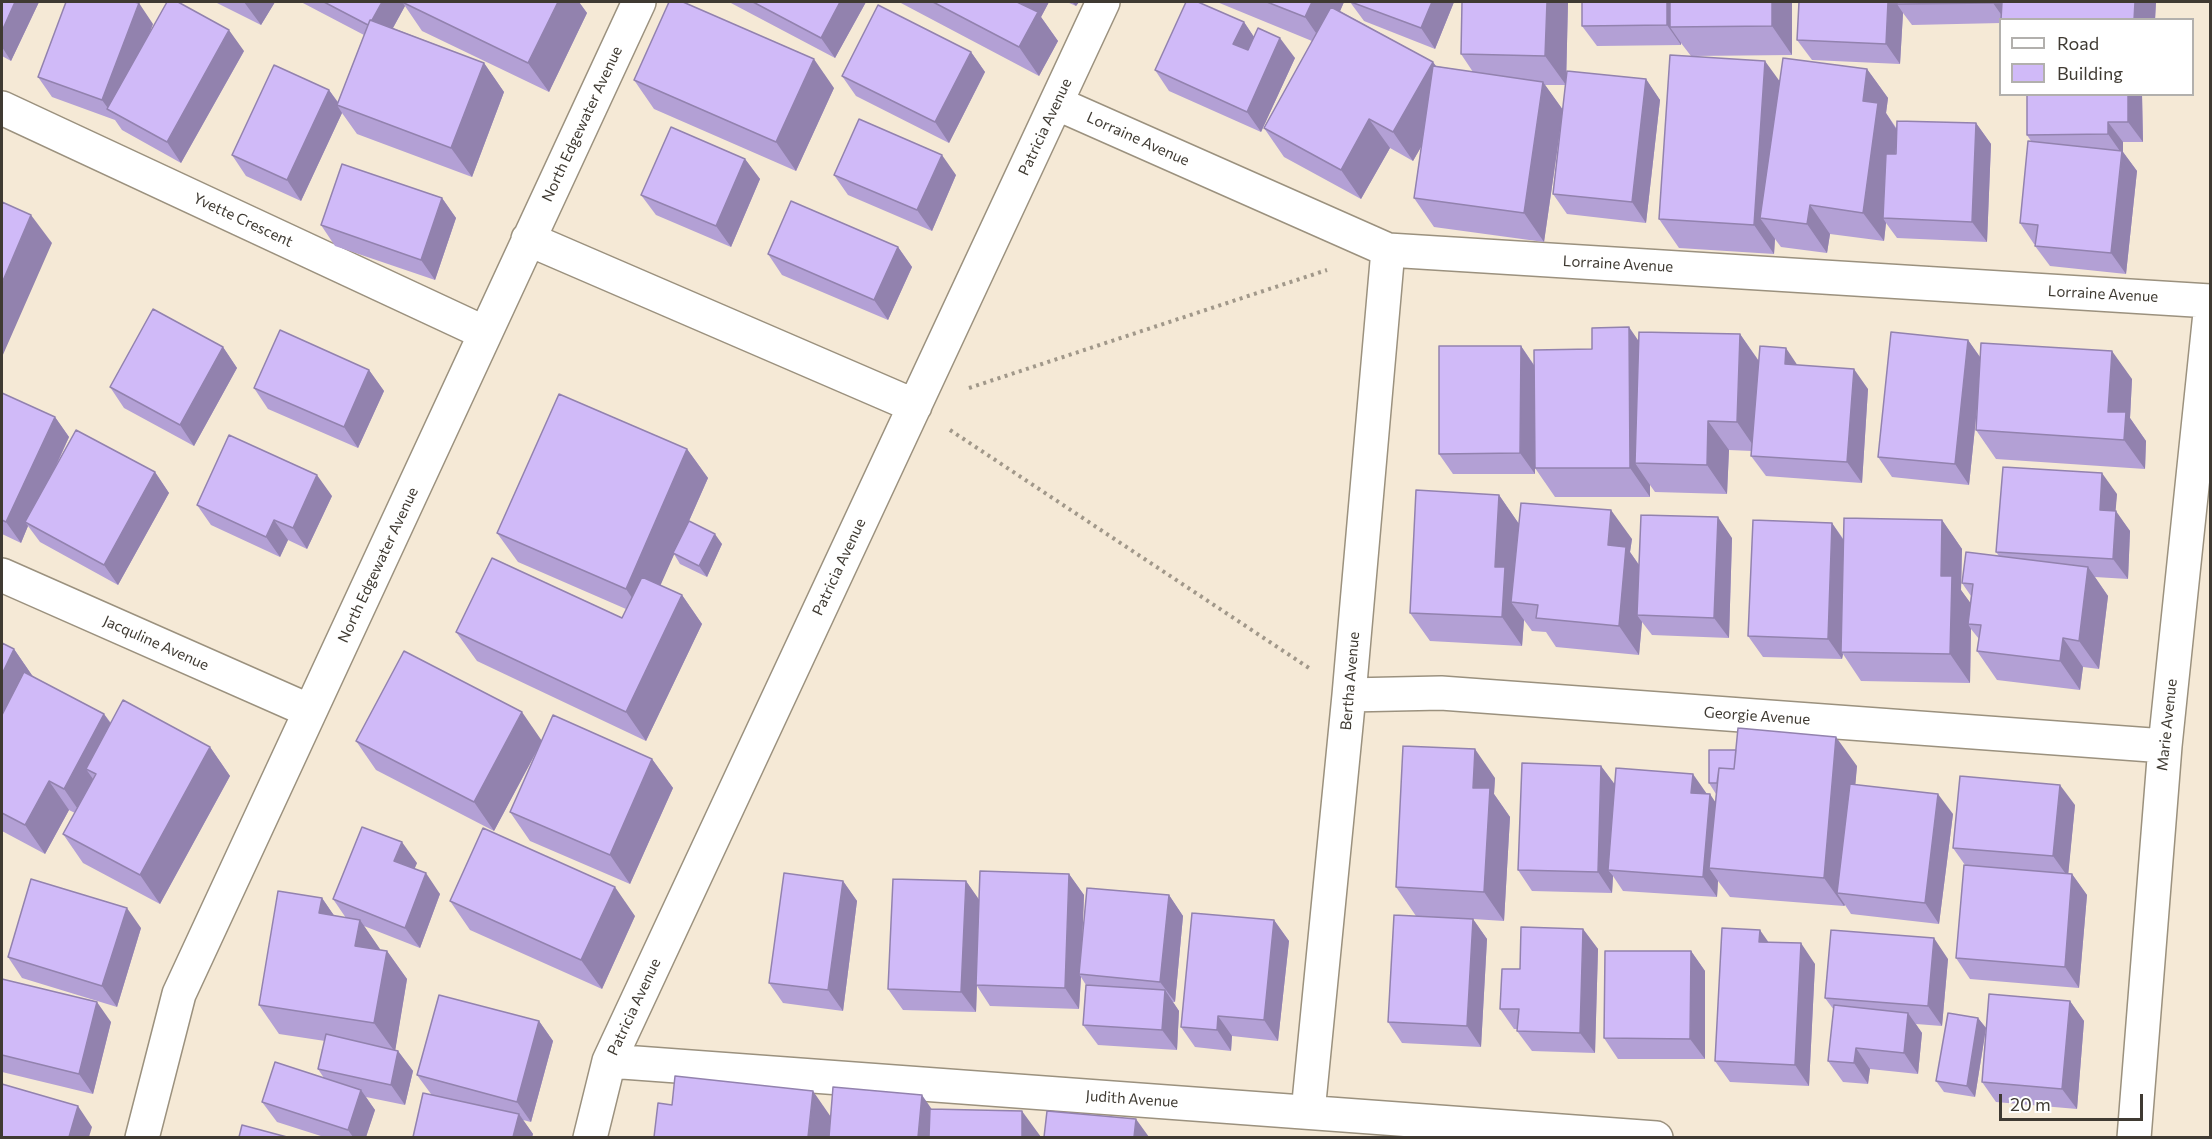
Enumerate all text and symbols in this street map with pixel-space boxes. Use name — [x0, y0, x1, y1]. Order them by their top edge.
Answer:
legend — [1999, 18, 2194, 96]
text: Road — [2057, 32, 2099, 54]
street label: North Edgewater Avenue — [538, 43, 626, 205]
text: Building — [2057, 62, 2123, 84]
street label: Patricia Avenue — [1015, 76, 1075, 178]
street label: Lorraine Avenue — [1084, 108, 1192, 170]
street label: Yvette Crescent — [190, 189, 296, 251]
street label: Lorraine Avenue — [1562, 252, 1674, 276]
street label: Lorraine Avenue — [2047, 282, 2159, 306]
street label: North Edgewater Avenue — [334, 484, 422, 646]
street label: Patricia Avenue — [809, 516, 869, 618]
street label: Jacquline Avenue — [100, 612, 212, 674]
street label: Bertha Avenue — [1337, 631, 1363, 731]
street label: Marie Avenue — [2153, 678, 2181, 772]
street label: Georgie Avenue — [1703, 703, 1811, 729]
street label: Patricia Avenue — [604, 956, 664, 1058]
scale bar — [2002, 1082, 2146, 1120]
street label: Judith Avenue — [1085, 1087, 1179, 1111]
text: 20 m — [2010, 1093, 2051, 1115]

